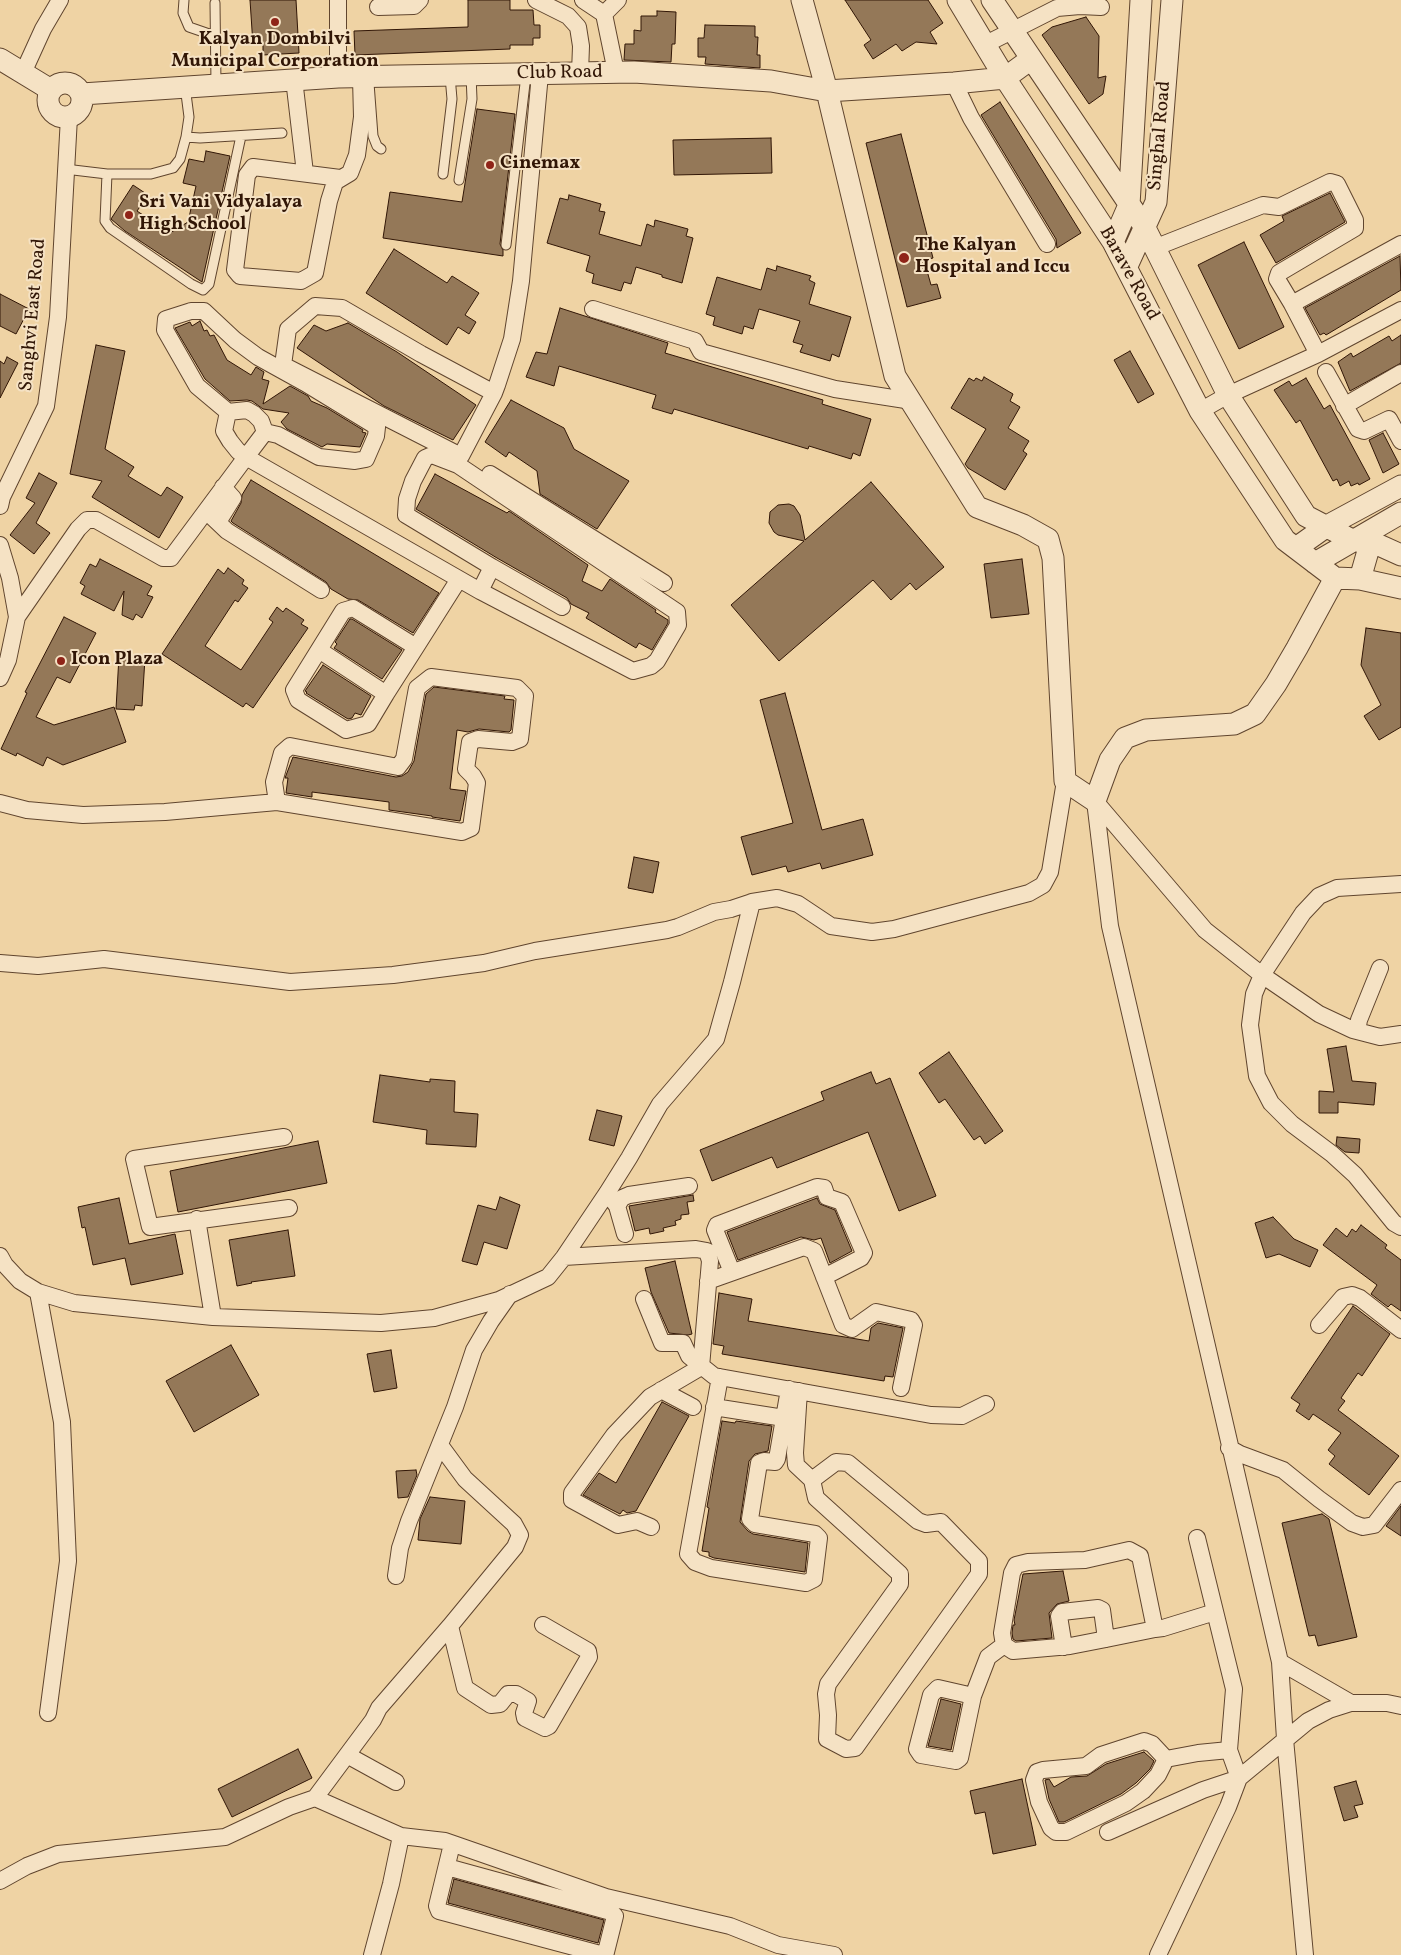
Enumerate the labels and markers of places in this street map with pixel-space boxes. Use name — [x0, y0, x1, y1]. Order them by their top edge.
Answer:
marker: Kalyan Dombilvi Municipal Corporation — [269, 16, 281, 28]
place label: Kalyan Dombilvi Municipal Corporation — [171, 30, 379, 74]
place label: Cinemax — [500, 154, 580, 176]
marker: Cinemax — [484, 159, 496, 171]
place label: Sri Vani Vidyalaya High School — [139, 193, 302, 237]
marker: Sri Vani Vidyalaya High School — [123, 209, 135, 221]
place label: The Kalyan Hospital and Iccu — [915, 236, 1070, 280]
marker: The Kalyan Hospital and Iccu — [897, 251, 911, 265]
place label: Icon Plaza — [71, 650, 163, 672]
marker: Icon Plaza — [55, 655, 67, 667]

